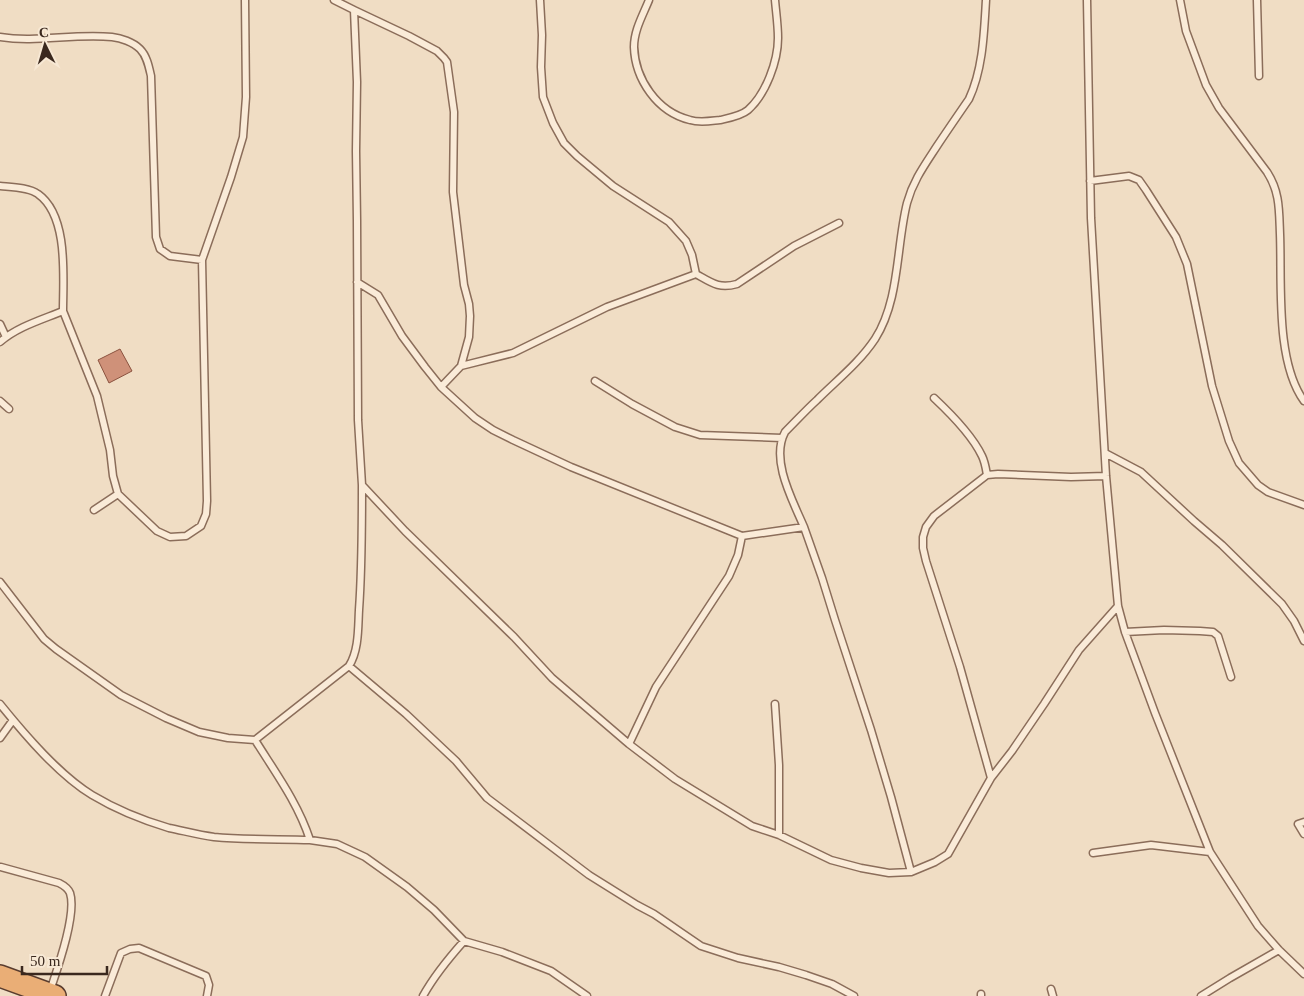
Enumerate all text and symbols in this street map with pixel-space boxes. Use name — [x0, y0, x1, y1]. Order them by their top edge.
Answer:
north arrow — [20, 20, 70, 70]
text: С — [38, 25, 50, 40]
scale bar — [22, 944, 108, 976]
text: 50 m — [30, 953, 61, 969]

